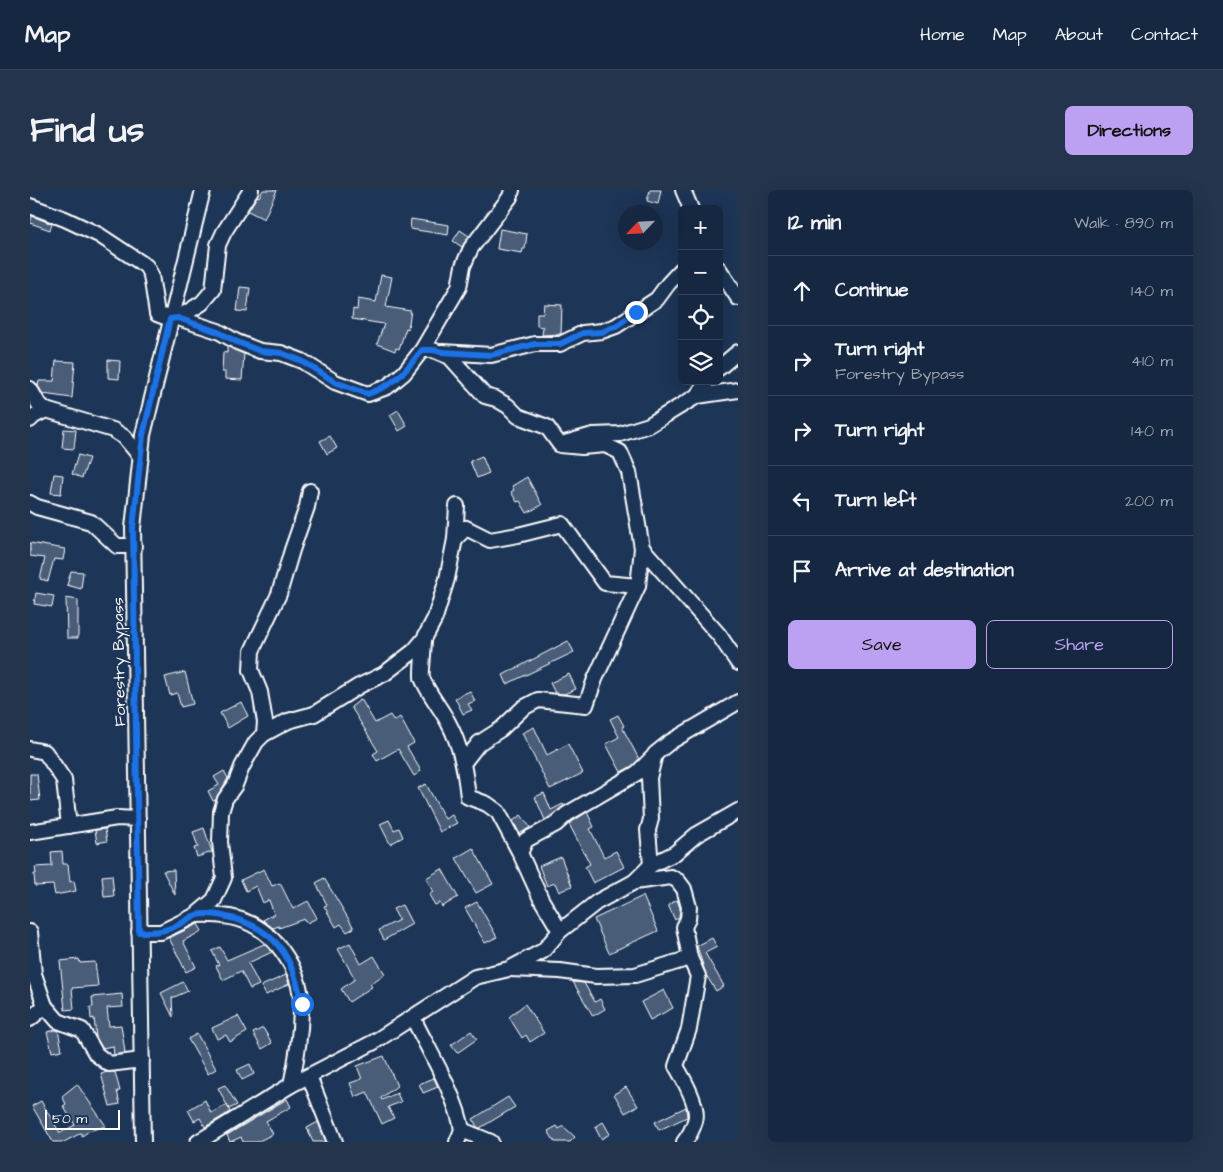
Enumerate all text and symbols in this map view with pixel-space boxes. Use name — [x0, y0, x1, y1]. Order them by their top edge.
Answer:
text: Map — [25, 18, 70, 52]
text: Home — [920, 22, 965, 47]
text: Map — [993, 22, 1027, 47]
text: About — [1055, 22, 1103, 47]
text: Contact — [1131, 22, 1198, 47]
text: Find us — [30, 106, 144, 155]
button: Directions — [1065, 106, 1193, 155]
north arrow — [618, 205, 663, 250]
map controls — [678, 205, 723, 385]
button: + — [678, 205, 723, 250]
text: 12 min — [788, 208, 841, 237]
text: Walk · 890 m — [1074, 212, 1173, 234]
button: − — [678, 250, 723, 295]
icon: ahead — [788, 277, 816, 305]
text: Continue — [835, 277, 909, 304]
text: 140 m — [1131, 280, 1173, 302]
button: locate — [678, 295, 723, 340]
route end — [625, 301, 648, 324]
text: Turn right — [835, 336, 924, 363]
button: layers — [678, 340, 723, 385]
icon: right — [788, 347, 816, 375]
text: 410 m — [1131, 350, 1173, 372]
text: Forestry Bypass — [835, 363, 964, 385]
icon: right — [788, 417, 816, 445]
text: Turn right — [835, 417, 924, 444]
text: 140 m — [1131, 420, 1173, 442]
icon: left — [788, 487, 816, 515]
text: Turn left — [835, 487, 916, 514]
text: 200 m — [1125, 490, 1173, 512]
icon: arrive — [788, 557, 816, 585]
text: Arrive at destination — [835, 557, 1014, 584]
street label: Forestry Bypass — [107, 597, 132, 727]
button: Save — [788, 620, 976, 669]
button: Share — [986, 620, 1173, 669]
route start — [291, 993, 314, 1016]
scale bar — [45, 1107, 120, 1130]
text: 50 m — [52, 1109, 87, 1129]

